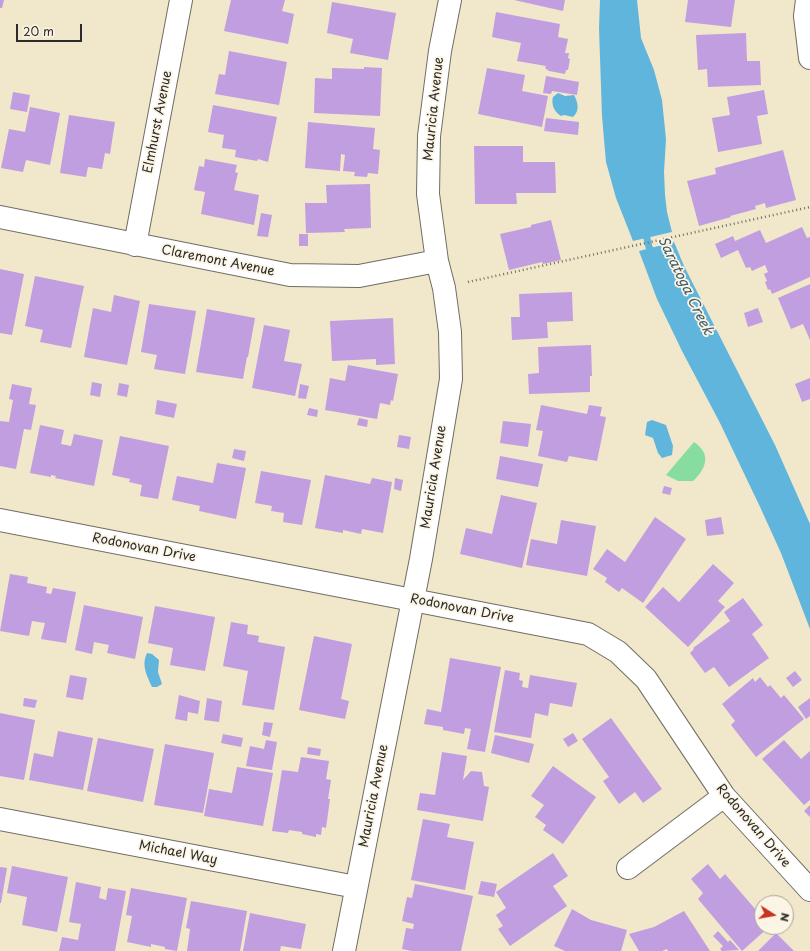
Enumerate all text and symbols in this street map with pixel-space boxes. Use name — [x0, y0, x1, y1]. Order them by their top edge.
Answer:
scale bar — [18, 16, 84, 42]
text: 20 m — [23, 22, 54, 40]
street label: Mauricia Avenue — [421, 56, 447, 162]
street label: Elmhurst Avenue — [140, 69, 176, 175]
water label: Saratoga Creek — [654, 234, 716, 338]
street label: Claremont Avenue — [160, 242, 276, 280]
street label: Mauricia Avenue — [418, 424, 450, 530]
street label: Rodonovan Drive — [91, 530, 197, 566]
street label: Rodonovan Drive — [409, 591, 515, 627]
street label: Mauricia Avenue — [356, 743, 392, 849]
street label: Rodonovan Drive — [713, 781, 793, 871]
street label: Michael Way — [137, 838, 219, 868]
north arrow — [754, 895, 794, 935]
text: N — [776, 911, 794, 923]

